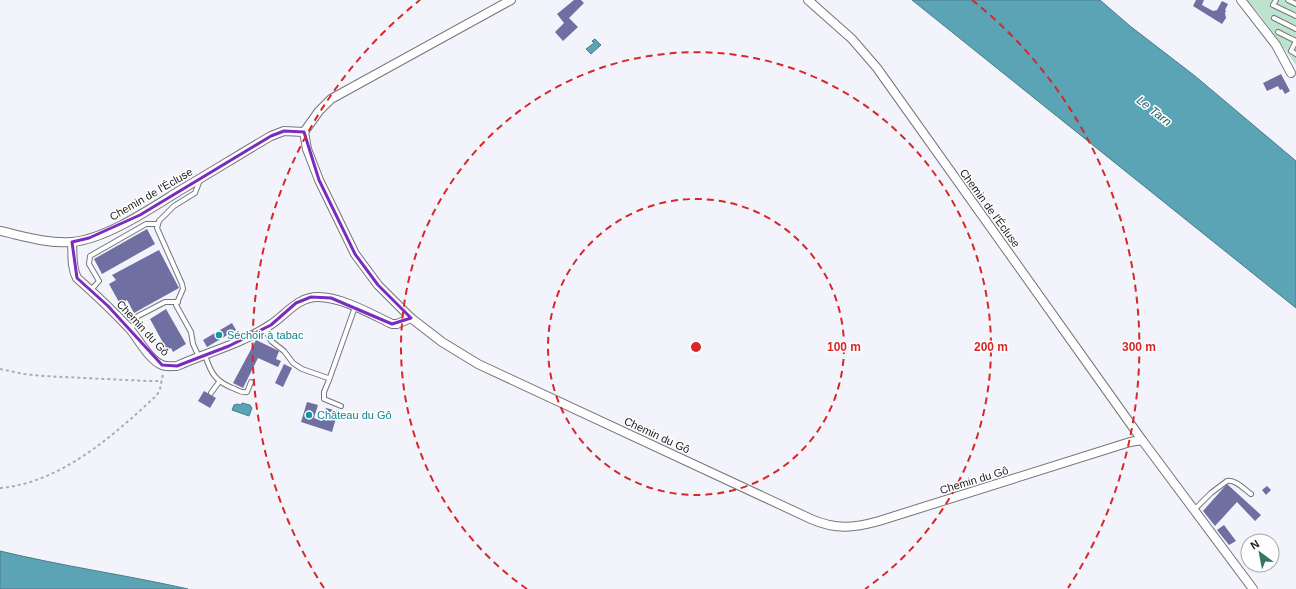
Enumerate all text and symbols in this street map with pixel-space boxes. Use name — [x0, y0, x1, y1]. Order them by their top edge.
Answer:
water label: Le Tarn — [1134, 93, 1174, 129]
street label: Chemin de l'Écluse — [107, 165, 195, 223]
street label: Chemin de l'Écluse — [958, 167, 1022, 249]
street label: Chemin du Gô — [114, 298, 172, 358]
place label: Séchoir à tabac — [227, 329, 304, 341]
marker: Séchoir à tabac — [214, 330, 224, 340]
centre of rings — [689, 340, 703, 354]
text: 100 m — [827, 340, 861, 354]
text: 200 m — [974, 340, 1008, 354]
text: 300 m — [1122, 340, 1156, 354]
place label: Château du Gô — [317, 409, 392, 421]
marker: Château du Gô — [304, 410, 314, 420]
street label: Chemin du Gô — [622, 415, 692, 455]
street label: Chemin du Gô — [938, 464, 1010, 496]
north arrow — [1240, 533, 1280, 573]
text: N — [1248, 537, 1261, 552]

